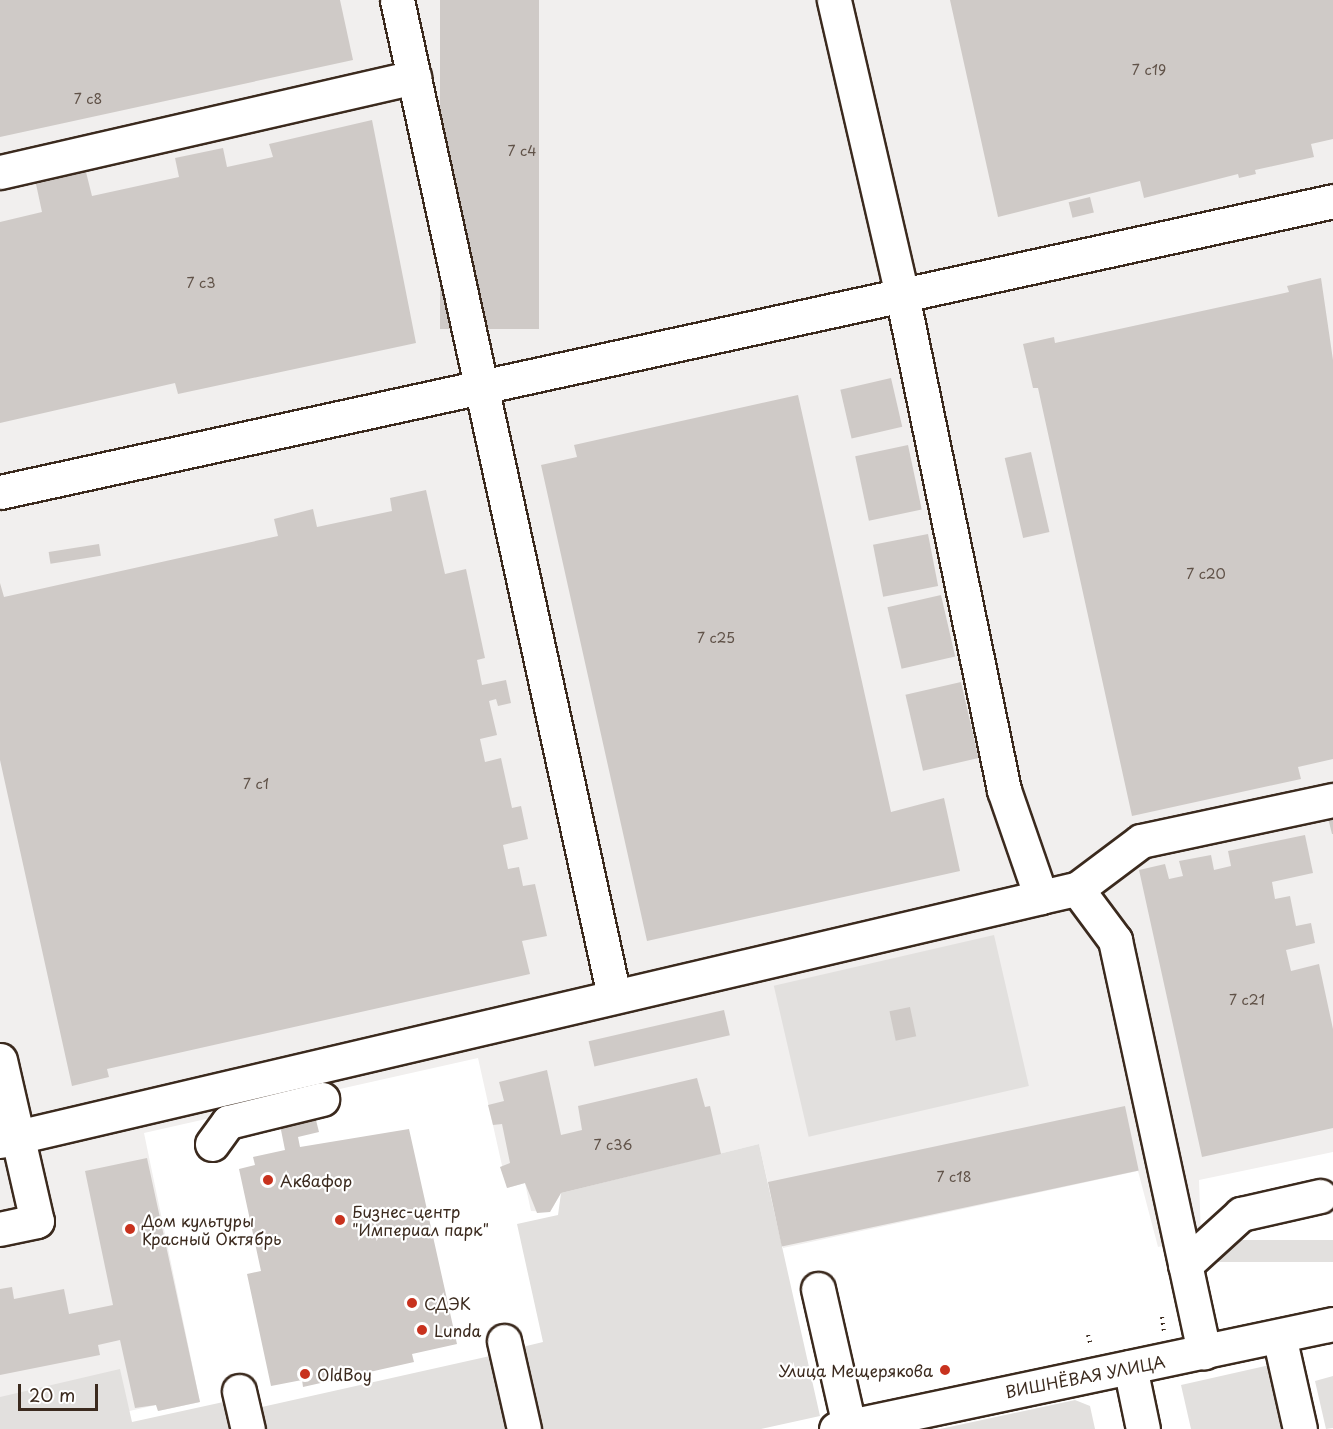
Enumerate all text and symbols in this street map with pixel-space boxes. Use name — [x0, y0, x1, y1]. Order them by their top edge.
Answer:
house number: 7 с19 — [1132, 62, 1166, 78]
house number: 7 с8 — [74, 91, 102, 107]
house number: 7 с4 — [507, 143, 537, 159]
house number: 7 с3 — [186, 275, 216, 291]
house number: 7 с20 — [1186, 566, 1226, 582]
house number: 7 с25 — [697, 630, 735, 646]
house number: 7 с1 — [243, 776, 269, 792]
house number: 7 с21 — [1229, 992, 1265, 1008]
house number: 7 с36 — [594, 1137, 632, 1153]
house number: 7 с18 — [937, 1169, 971, 1185]
place label: Аквафор — [280, 1170, 352, 1190]
marker: Аквафор — [261, 1173, 275, 1187]
place label: Бизнес-центр "Империал парк" — [352, 1201, 489, 1239]
place label: Дом культуры Красный Октябрь — [142, 1210, 281, 1248]
marker: Бизнес-центр "Империал парк" — [333, 1213, 347, 1227]
marker: Дом культуры Красный Октябрь — [123, 1222, 137, 1236]
place label: СДЭК — [424, 1293, 471, 1313]
marker: СДЭК — [405, 1296, 419, 1310]
place label: Lunda — [434, 1320, 481, 1340]
marker: Lunda — [415, 1323, 429, 1337]
street label: ВИШНЁВАЯ УЛИЦА — [1004, 1351, 1166, 1401]
place label: Улица Мещерякова — [778, 1360, 933, 1380]
marker: Улица Мещерякова — [938, 1363, 952, 1377]
place label: OldBoy — [317, 1364, 372, 1384]
marker: OldBoy — [298, 1367, 312, 1381]
scale bar — [21, 1372, 100, 1410]
text: 20 m — [29, 1381, 75, 1408]

